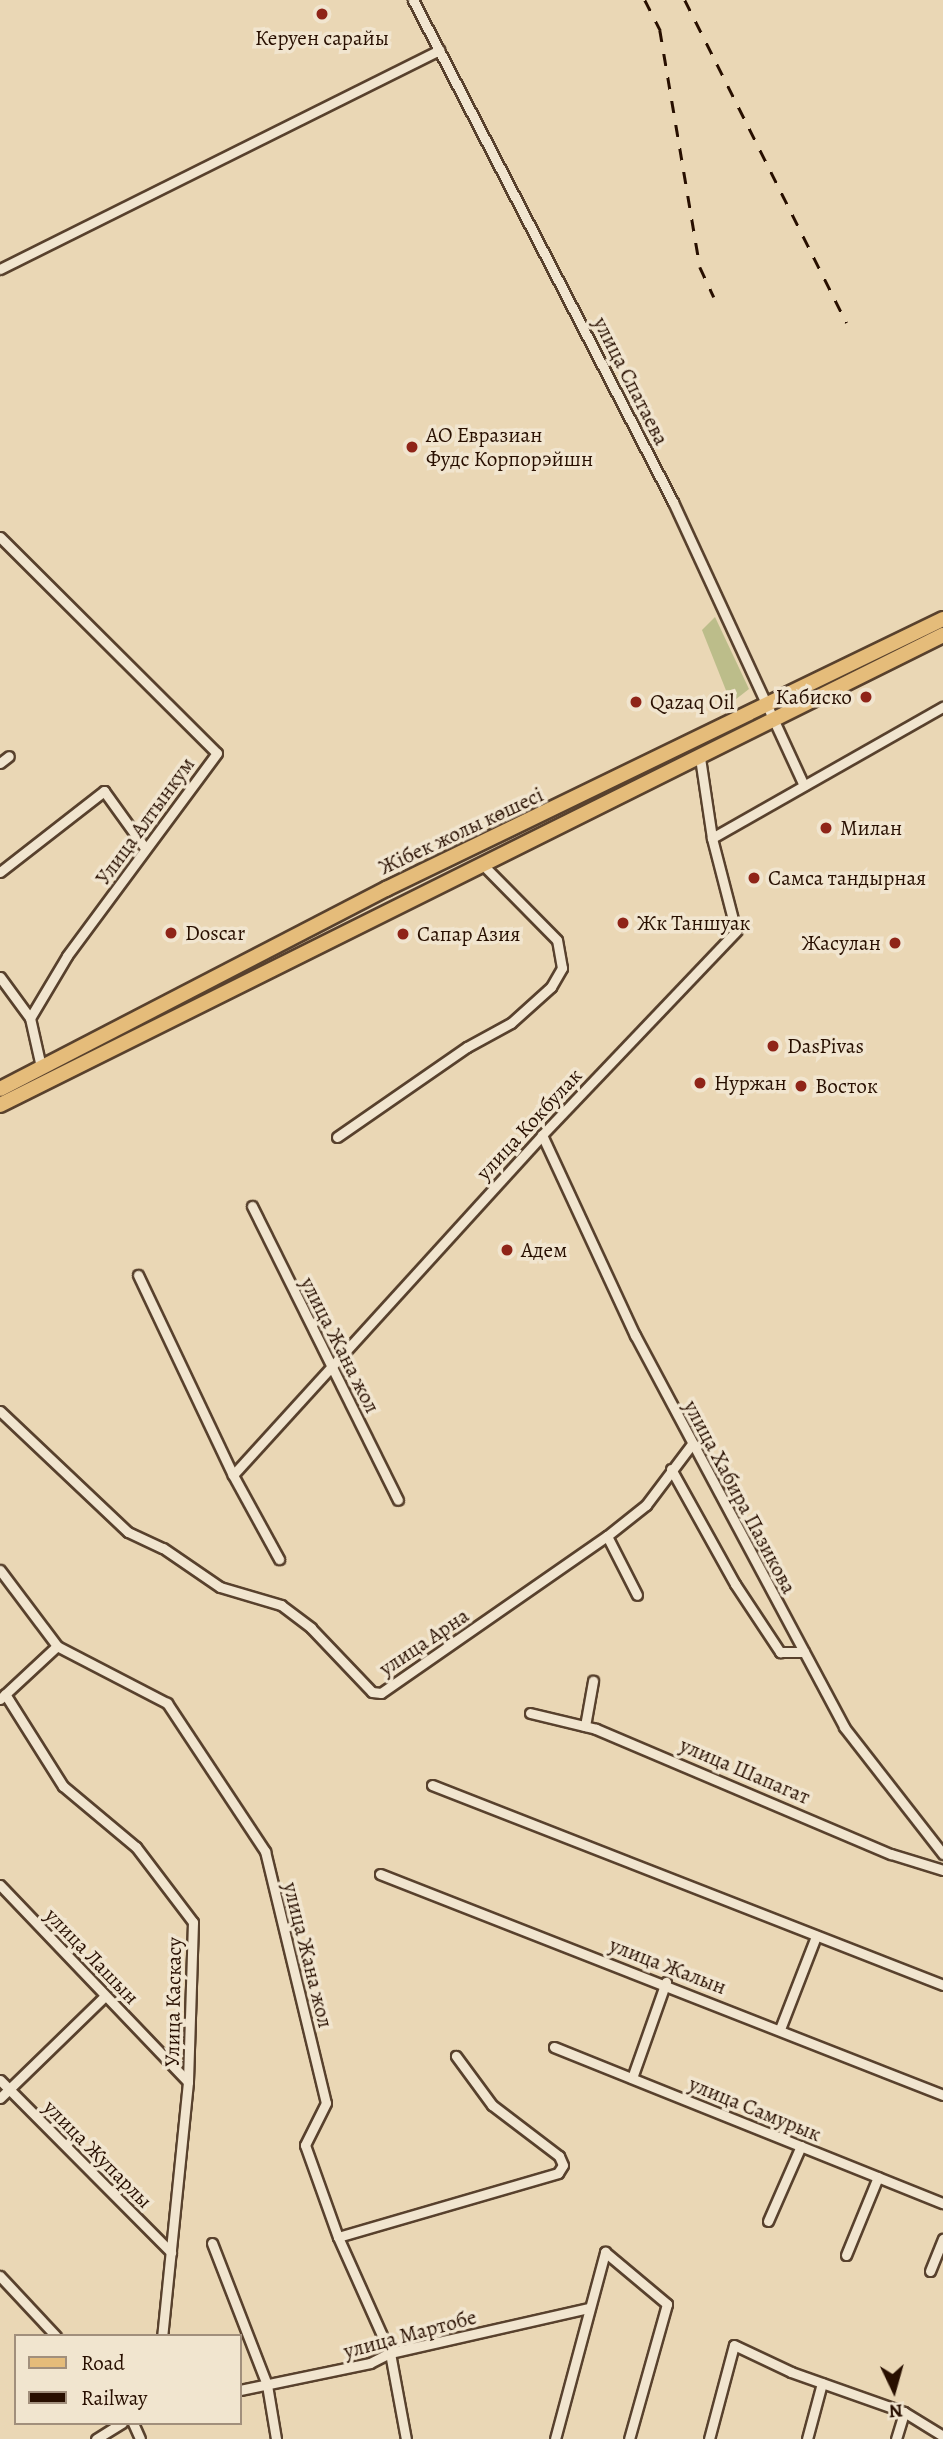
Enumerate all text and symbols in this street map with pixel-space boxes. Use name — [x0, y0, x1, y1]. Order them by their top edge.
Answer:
marker: Керуен сарайы — [314, 6, 330, 22]
place label: Керуен сарайы — [255, 25, 389, 51]
street label: улица Спатаева — [588, 313, 674, 449]
place label: АО Евразиан Фудс Корпорэйшн — [426, 422, 593, 472]
marker: АО Евразиан Фудс Корпорэйшн — [404, 439, 420, 455]
place label: Кабиско — [776, 684, 852, 710]
place label: Qazaq Oil — [650, 689, 734, 715]
marker: Кабиско — [858, 689, 874, 705]
marker: Qazaq Oil — [628, 694, 644, 710]
street label: Улица Алтынкум — [90, 752, 200, 890]
street label: Жібек жолы көшесі — [375, 782, 547, 880]
place label: Милан — [840, 815, 902, 841]
marker: Милан — [818, 820, 834, 836]
place label: Самса тандырная — [768, 865, 926, 891]
marker: Самса тандырная — [746, 870, 762, 886]
place label: Жк Таншуак — [637, 910, 750, 936]
marker: Жк Таншуак — [615, 915, 631, 931]
place label: Doscar — [185, 920, 245, 946]
place label: Сапар Азия — [417, 921, 520, 947]
marker: Doscar — [163, 925, 179, 941]
marker: Сапар Азия — [395, 926, 411, 942]
place label: Жасулан — [801, 930, 881, 956]
marker: Жасулан — [887, 935, 903, 951]
place label: DasPivas — [787, 1033, 864, 1059]
marker: DasPivas — [765, 1038, 781, 1054]
street label: улица Кокбулак — [471, 1063, 587, 1185]
place label: Нуржан — [714, 1070, 787, 1096]
place label: Восток — [815, 1073, 878, 1099]
marker: Нуржан — [692, 1075, 708, 1091]
marker: Восток — [793, 1078, 809, 1094]
place label: Адем — [521, 1237, 567, 1263]
marker: Адем — [499, 1242, 515, 1258]
street label: улица Жана жол — [295, 1273, 385, 1417]
street label: улица Хабира Пазикова — [678, 1396, 802, 1598]
street label: улица Арна — [374, 1603, 474, 1681]
street label: улица Шапагат — [676, 1732, 814, 1810]
street label: улица Жана жол — [278, 1880, 338, 2030]
street label: улица Лашын — [40, 1903, 144, 2009]
street label: улица Жалын — [606, 1932, 730, 2000]
street label: Улица Каскасу — [159, 1937, 187, 2067]
street label: улица Самурык — [685, 2071, 825, 2147]
street label: улица Жупарлы — [39, 2095, 157, 2213]
street label: улица Мартобе — [341, 2304, 479, 2364]
legend — [14, 2334, 242, 2425]
text: Road — [81, 2349, 125, 2377]
north arrow — [859, 2355, 929, 2425]
text: Railway — [81, 2384, 147, 2412]
text: N — [888, 2397, 904, 2424]

